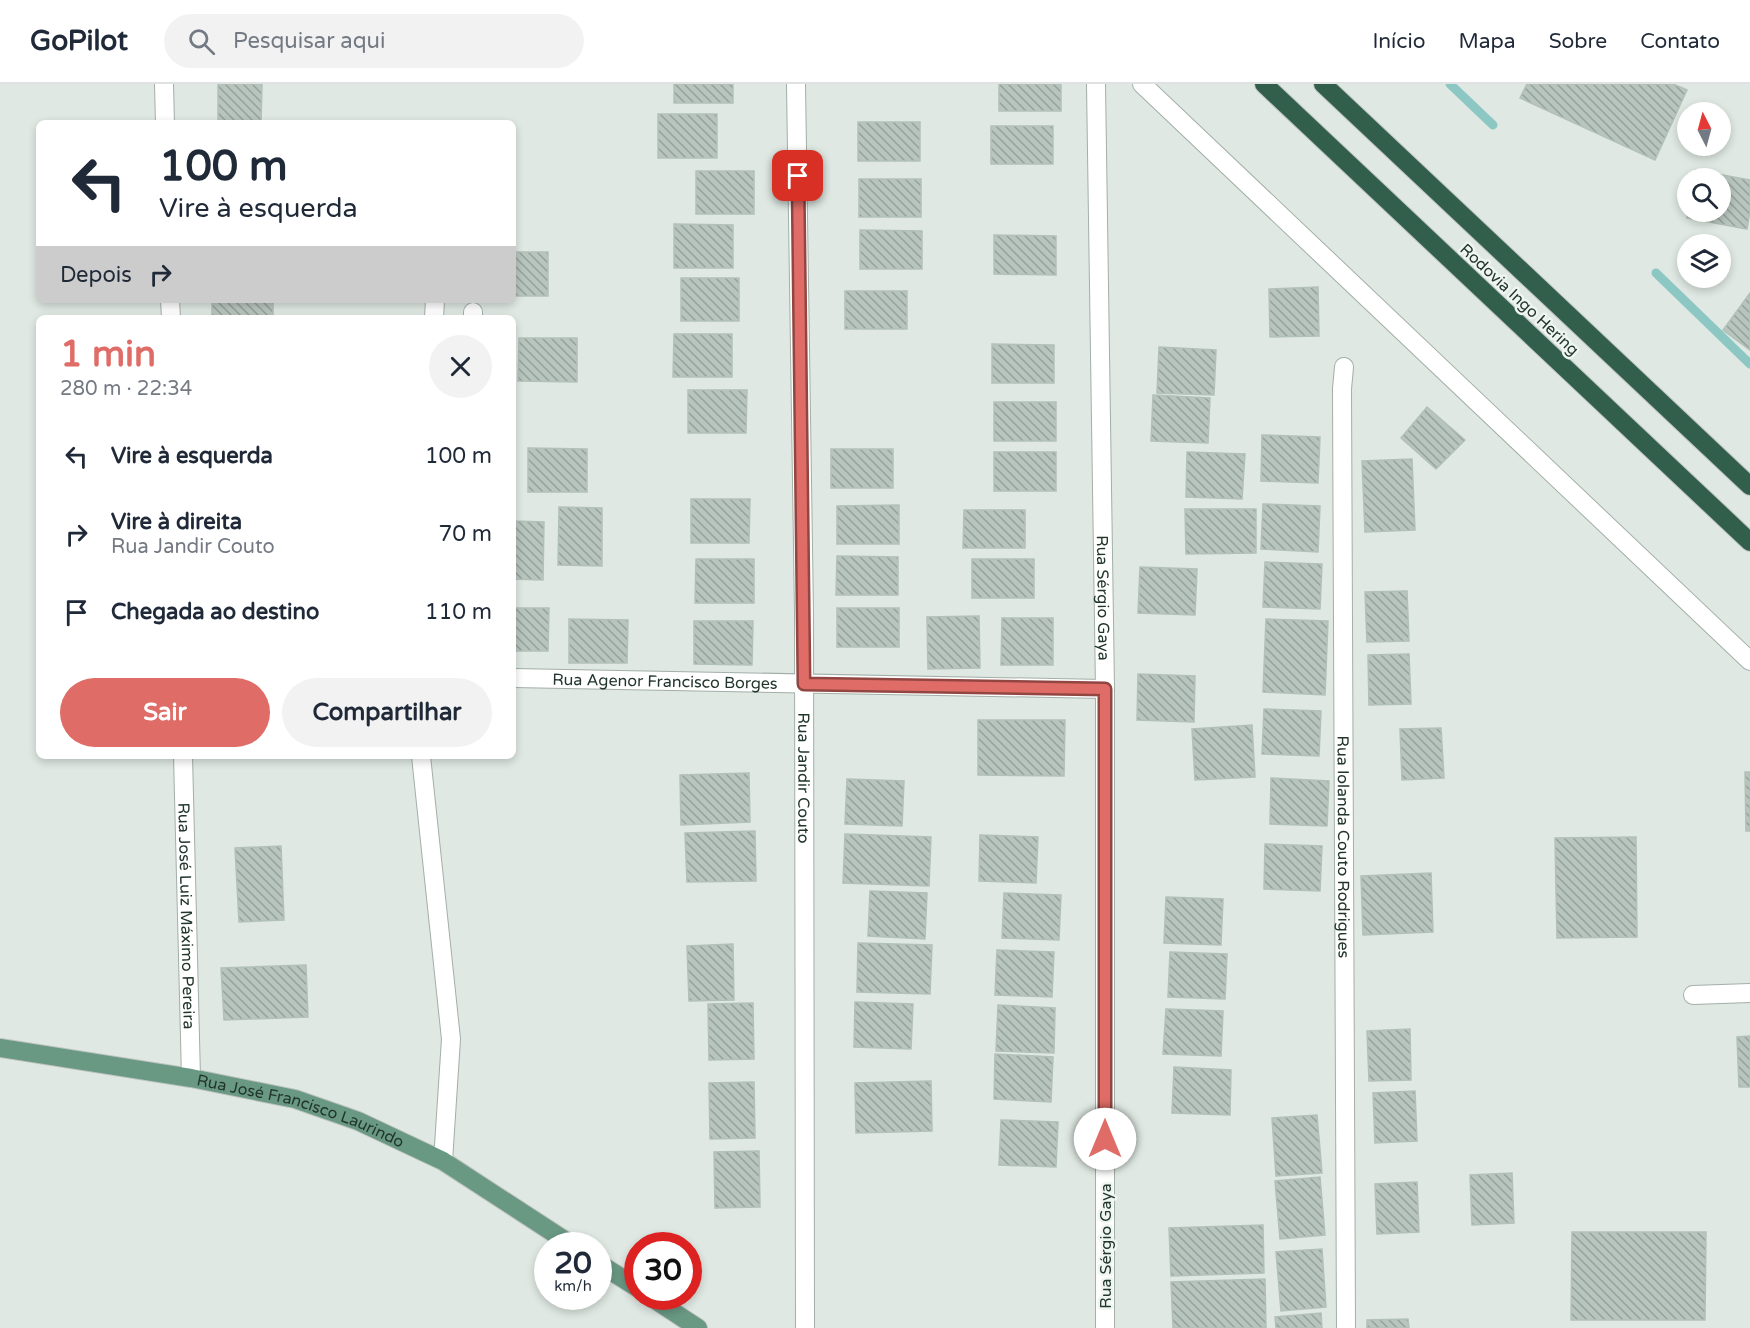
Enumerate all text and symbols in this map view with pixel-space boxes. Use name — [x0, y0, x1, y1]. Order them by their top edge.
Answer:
search box — [164, 14, 584, 68]
text: GoPilot — [30, 24, 128, 58]
icon: search — [185, 25, 218, 58]
text: Pesquisar aqui — [233, 28, 385, 54]
text: Início — [1373, 29, 1425, 54]
text: Mapa — [1458, 29, 1516, 54]
text: Sobre — [1549, 29, 1607, 54]
text: Contato — [1640, 29, 1720, 54]
north arrow — [1677, 102, 1731, 156]
map controls — [1677, 102, 1731, 288]
text: 100 m — [159, 141, 288, 192]
icon: left — [60, 144, 138, 222]
pin — [772, 150, 823, 201]
icon: arrive — [781, 159, 814, 192]
button: search — [1677, 168, 1731, 222]
text: Vire à esquerda — [159, 192, 358, 225]
button: layers — [1677, 234, 1731, 288]
street label: Rodovia Ingo Hering — [1456, 239, 1583, 360]
icon: right — [144, 258, 177, 291]
text: Depois — [60, 262, 132, 288]
text: 1 min — [60, 333, 156, 376]
button: close — [429, 335, 492, 398]
text: 280 m · 22:34 — [60, 377, 192, 401]
icon: left — [60, 440, 93, 473]
text: Vire à esquerda — [111, 443, 273, 469]
text: 100 m — [425, 443, 492, 469]
text: Vire à direita — [111, 509, 242, 535]
icon: right — [60, 518, 93, 551]
text: 70 m — [438, 521, 492, 547]
text: Rua Jandir Couto — [111, 535, 275, 559]
street label: Rua Sérgio Gaya — [1092, 535, 1114, 661]
icon: arrive — [60, 596, 93, 629]
text: Chegada ao destino — [111, 599, 319, 625]
text: 110 m — [425, 599, 492, 625]
street label: Rua Agenor Francisco Borges — [552, 670, 778, 694]
button: Sair — [60, 678, 270, 747]
button: Compartilhar — [282, 678, 492, 747]
street label: Rua Jandir Couto — [793, 712, 813, 843]
street label: Rua Iolanda Couto Rodrigues — [1332, 736, 1353, 958]
street label: Rua José Luiz Máximo Pereira — [173, 802, 199, 1030]
street label: Rua José Francisco Laurindo — [195, 1070, 407, 1152]
position arrow — [1073, 1107, 1137, 1171]
street label: Rua Sérgio Gaya — [1096, 1183, 1116, 1309]
speed limit sign: 30 — [624, 1232, 702, 1310]
text: 20 — [554, 1245, 592, 1282]
text: km/h — [554, 1277, 592, 1295]

